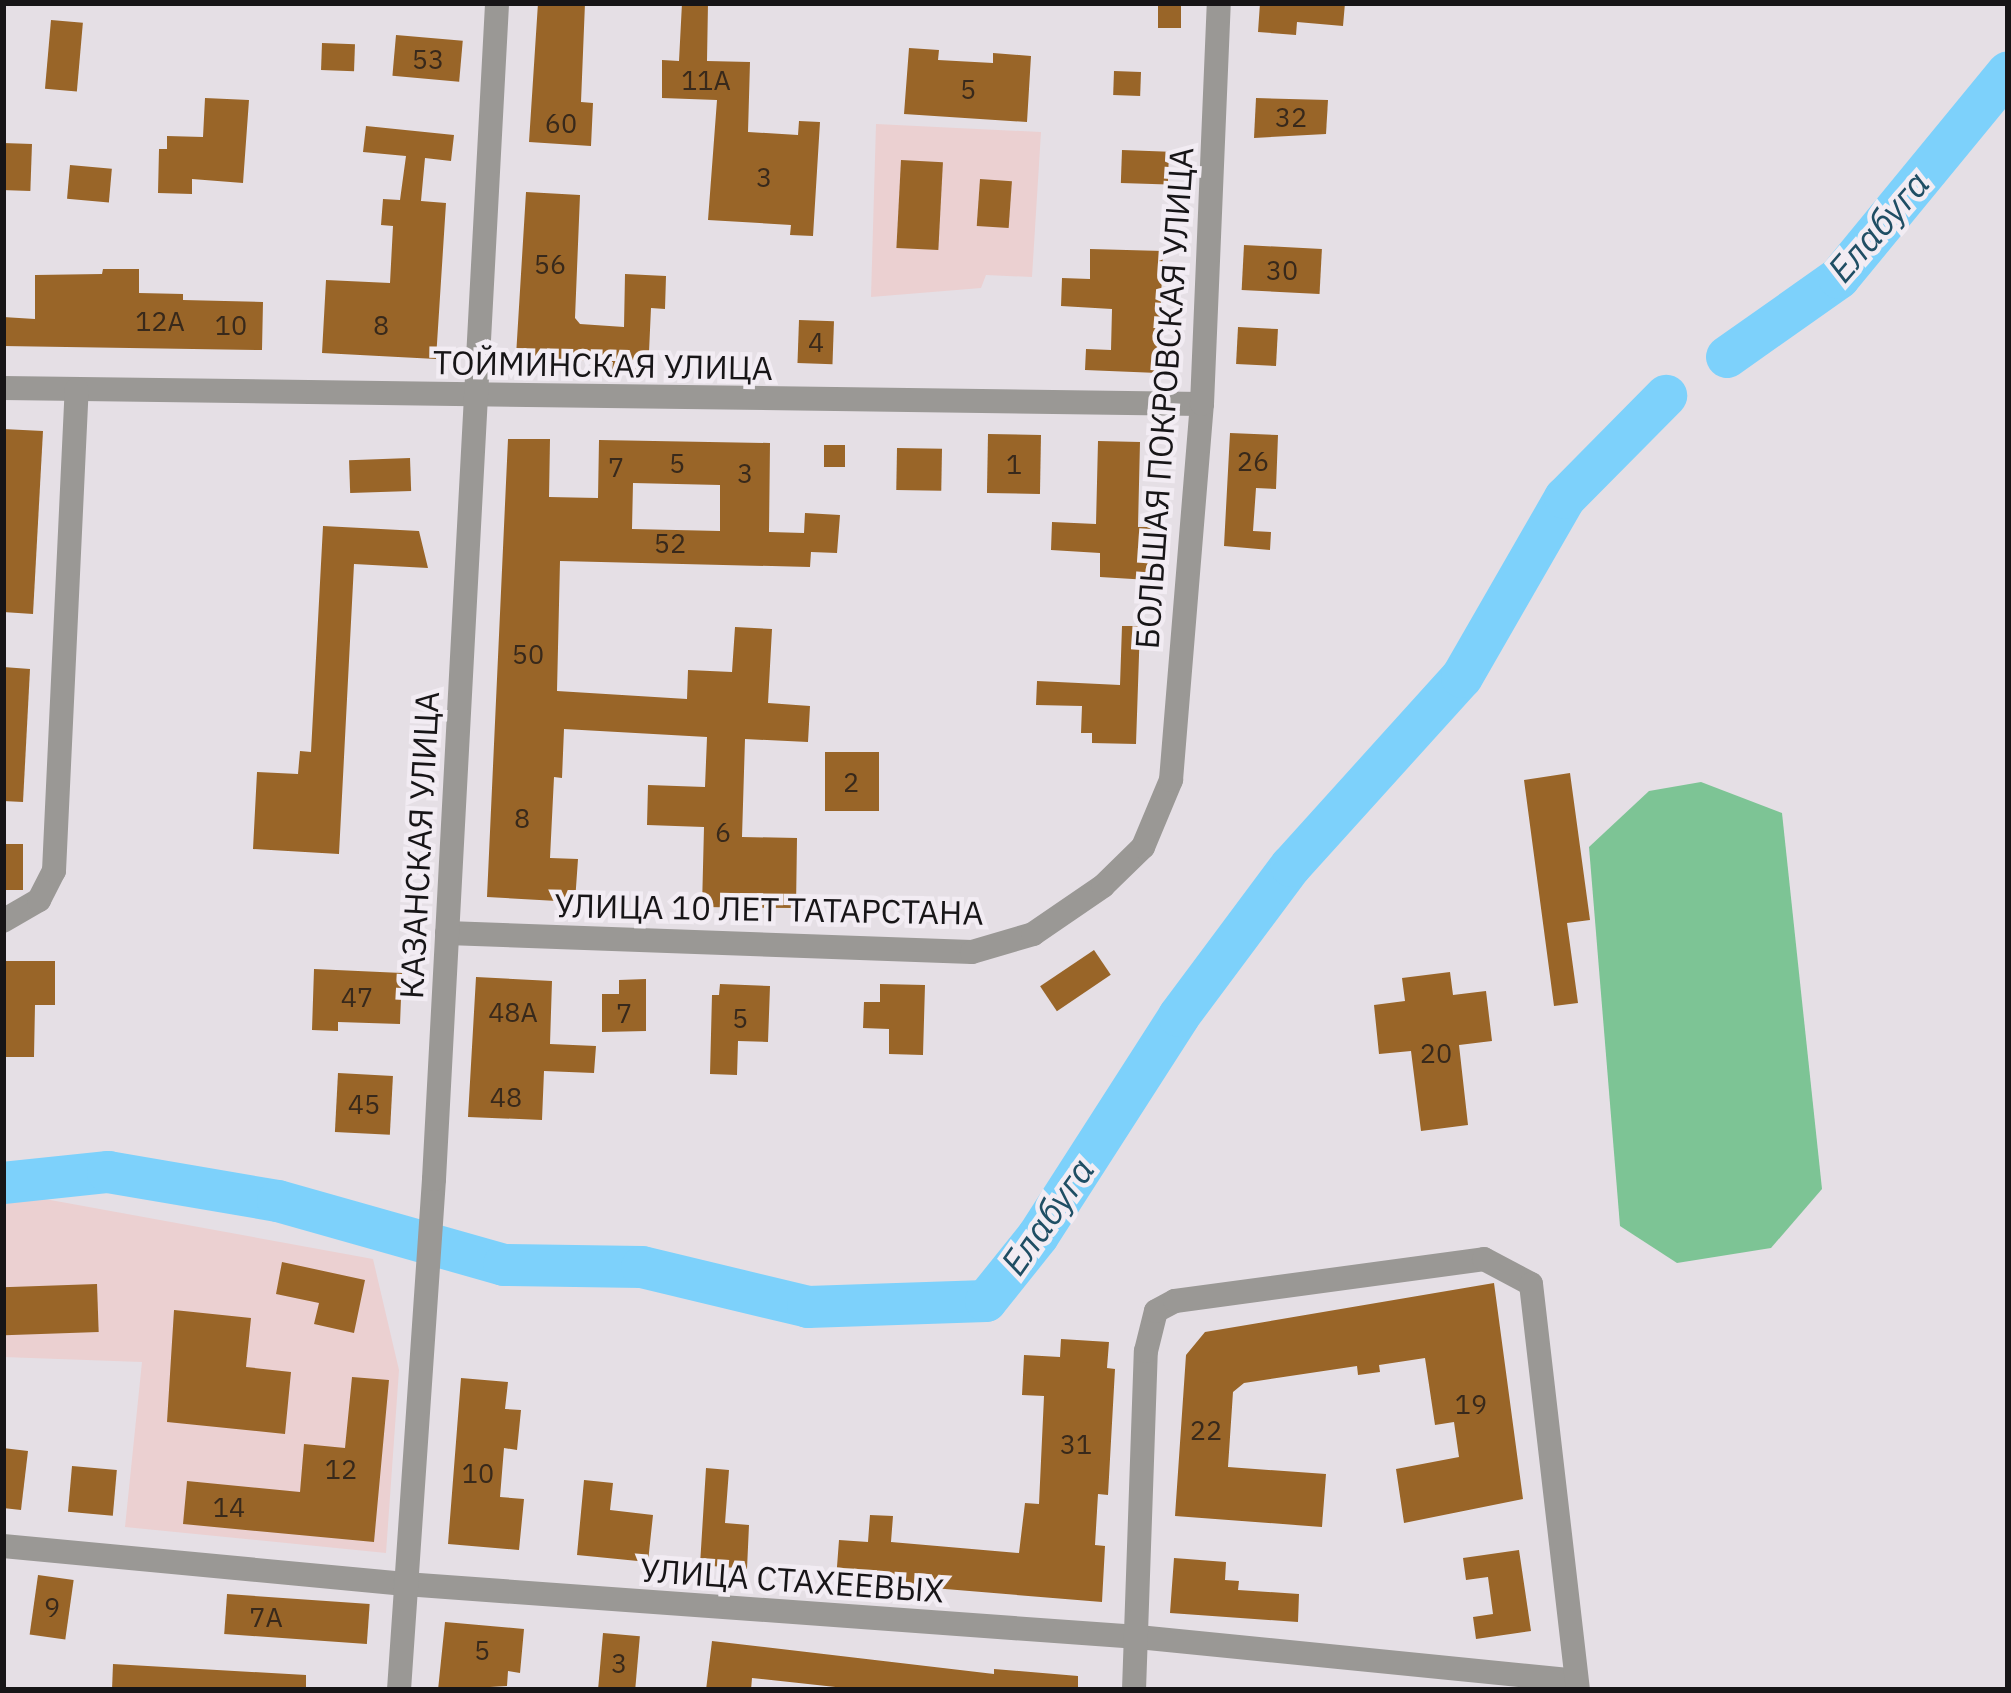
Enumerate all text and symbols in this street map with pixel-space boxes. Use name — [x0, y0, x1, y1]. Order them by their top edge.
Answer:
house number: 53 — [412, 43, 444, 75]
house number: 11А — [681, 64, 731, 96]
house number: 5 — [960, 73, 976, 105]
house number: 32 — [1275, 101, 1307, 133]
house number: 60 — [545, 107, 577, 139]
street label: БОЛЬШАЯ ПОКРОВСКАЯ УЛИЦА — [1127, 146, 1201, 650]
house number: 3 — [756, 161, 772, 193]
water label: Елабуга — [1818, 162, 1938, 290]
house number: 56 — [534, 248, 566, 280]
house number: 30 — [1266, 254, 1298, 286]
house number: 12А — [135, 305, 185, 337]
house number: 10 — [215, 309, 247, 341]
house number: 8 — [373, 309, 389, 341]
house number: 4 — [808, 326, 824, 358]
street label: ТОЙМИНСКАЯ УЛИЦА — [433, 342, 773, 388]
house number: 26 — [1237, 445, 1269, 477]
house number: 5 — [669, 447, 685, 479]
house number: 1 — [1006, 448, 1022, 480]
house number: 7 — [608, 451, 624, 483]
house number: 3 — [737, 457, 753, 489]
house number: 52 — [654, 527, 686, 559]
house number: 50 — [512, 638, 544, 670]
street label: КАЗАНСКАЯ УЛИЦА — [391, 690, 447, 1000]
house number: 2 — [843, 766, 859, 798]
house number: 8 — [514, 802, 530, 834]
house number: 6 — [715, 816, 731, 848]
street label: УЛИЦА 10 ЛЕТ ТАТАРСТАНА — [554, 885, 984, 933]
house number: 47 — [341, 981, 373, 1013]
house number: 48А — [488, 996, 538, 1028]
house number: 7 — [616, 997, 632, 1029]
house number: 5 — [732, 1002, 748, 1034]
house number: 20 — [1420, 1037, 1452, 1069]
house number: 48 — [490, 1081, 522, 1113]
house number: 45 — [348, 1088, 380, 1120]
water label: Елабуга — [991, 1149, 1103, 1283]
house number: 19 — [1455, 1388, 1487, 1420]
house number: 22 — [1190, 1414, 1222, 1446]
house number: 31 — [1060, 1428, 1092, 1460]
house number: 12 — [325, 1453, 357, 1485]
house number: 10 — [462, 1457, 494, 1489]
house number: 14 — [213, 1491, 245, 1523]
street label: УЛИЦА СТАХЕЕВЫХ — [639, 1550, 945, 1610]
house number: 9 — [44, 1591, 60, 1623]
house number: 7А — [249, 1601, 283, 1633]
house number: 5 — [474, 1634, 490, 1666]
house number: 3 — [611, 1647, 627, 1679]

